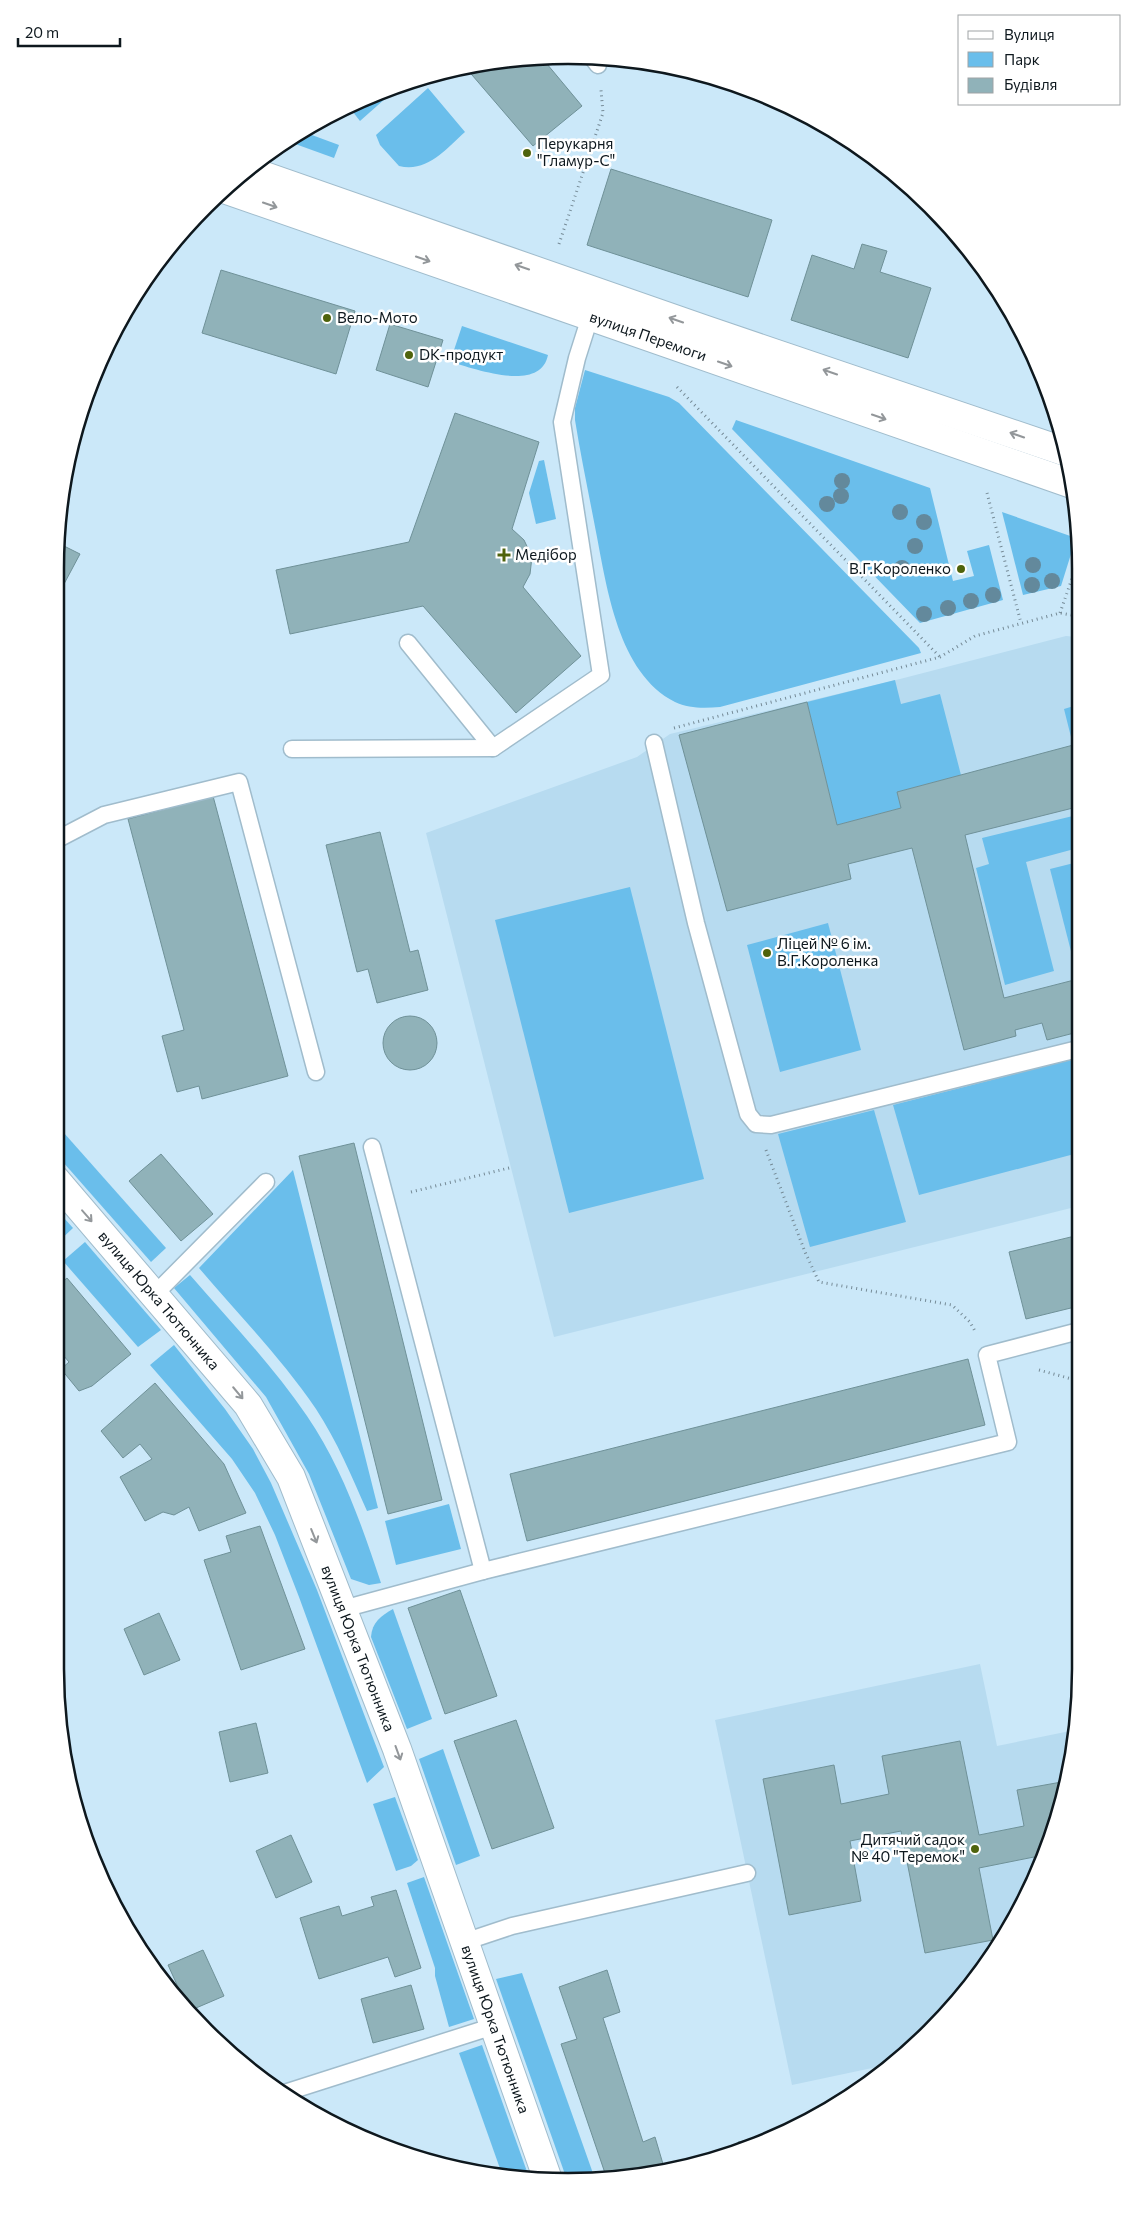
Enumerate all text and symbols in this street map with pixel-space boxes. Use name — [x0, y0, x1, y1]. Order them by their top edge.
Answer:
scale bar — [18, 15, 120, 47]
legend — [958, 15, 1121, 105]
text: 20 m — [25, 23, 59, 41]
text: Вулиця — [1004, 25, 1055, 43]
text: Парк — [1004, 50, 1040, 68]
text: Будівля — [1004, 75, 1057, 93]
place label: Перукарня "Гламур-С" — [537, 134, 615, 169]
marker: Перукарня "Гламур-С" — [521, 147, 533, 159]
one-way arrow — [261, 201, 277, 210]
one-way arrow — [415, 255, 430, 264]
one-way arrow — [515, 261, 531, 271]
street label: вулиця Перемоги — [588, 307, 709, 364]
place label: Вело-Мото — [337, 308, 418, 326]
marker: Вело-Мото — [321, 312, 333, 324]
one-way arrow — [669, 315, 684, 324]
place label: DK-продукт — [419, 345, 503, 363]
marker: DK-продукт — [403, 349, 415, 361]
one-way arrow — [717, 360, 732, 369]
one-way arrow — [823, 367, 838, 376]
one-way arrow — [870, 413, 886, 422]
one-way arrow — [1010, 430, 1025, 439]
place label: Медібор — [515, 545, 577, 563]
marker: Медібор — [497, 548, 511, 562]
place label: В.Г.Короленко — [849, 559, 951, 577]
marker: В.Г.Короленко — [955, 563, 967, 575]
place label: Ліцей № 6 ім. В.Г.Короленка — [777, 934, 878, 969]
marker: Ліцей № 6 ім. В.Г.Короленка — [761, 947, 773, 959]
one-way arrow — [82, 1209, 93, 1222]
street label: вулиця Юрка Тютюнника — [95, 1227, 224, 1373]
one-way arrow — [233, 1386, 244, 1399]
one-way arrow — [310, 1528, 319, 1543]
street label: вулиця Юрка Тютюнника — [318, 1562, 399, 1734]
one-way arrow — [394, 1744, 403, 1760]
place label: Дитячий садок № 40 "Теремок" — [851, 1830, 965, 1865]
marker: Дитячий садок № 40 "Теремок" — [969, 1843, 981, 1855]
street label: вулиця Юрка Тютюнника — [458, 1942, 534, 2116]

